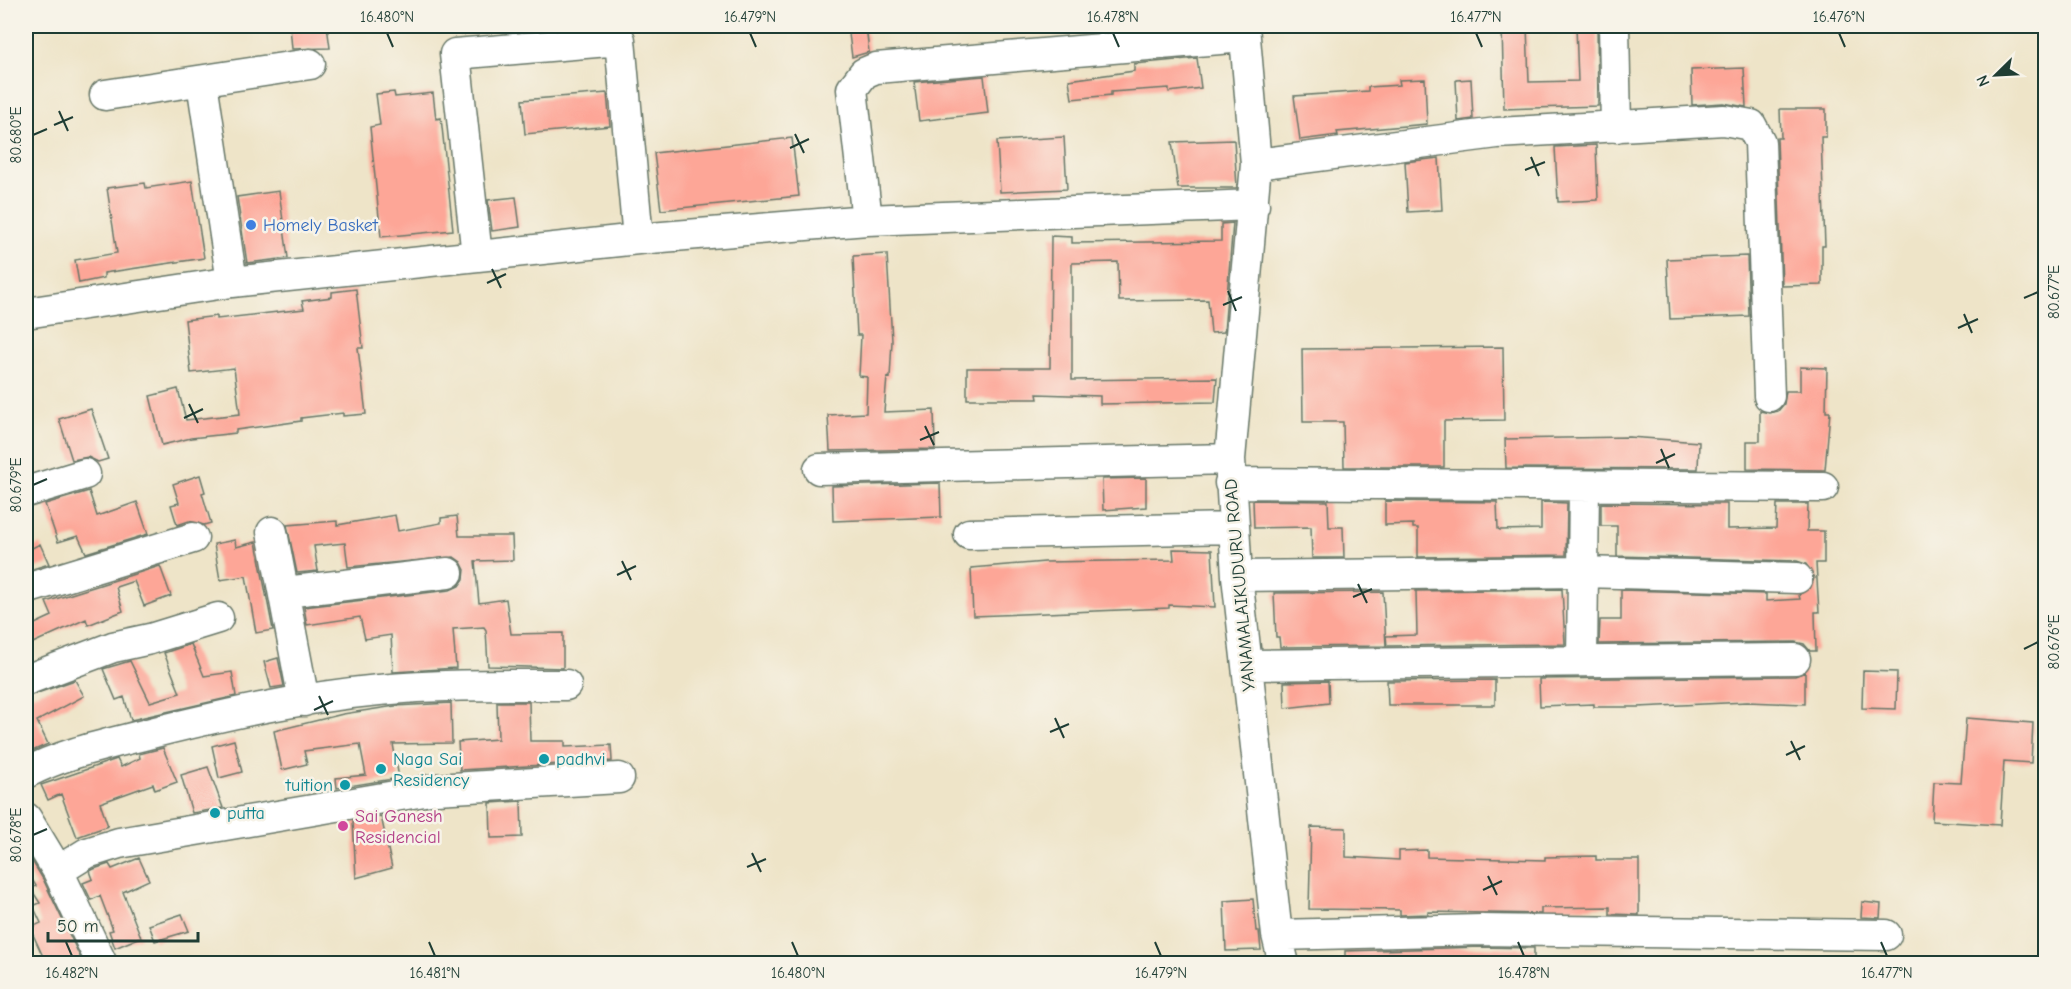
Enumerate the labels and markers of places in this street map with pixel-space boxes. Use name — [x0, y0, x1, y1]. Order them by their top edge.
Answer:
place label: Homely Basket — [263, 215, 379, 236]
marker: Homely Basket — [244, 218, 258, 232]
place label: Naga Sai Residency — [393, 749, 470, 791]
place label: padhvi — [556, 749, 606, 770]
marker: padhvi — [537, 752, 551, 766]
marker: Naga Sai Residency — [374, 762, 388, 776]
place label: tuition — [285, 775, 333, 796]
marker: tuition — [338, 778, 352, 792]
place label: putta — [227, 803, 265, 824]
marker: putta — [208, 806, 222, 820]
place label: Sai Ganesh Residencial — [355, 806, 443, 848]
marker: Sai Ganesh Residencial — [336, 819, 350, 833]

